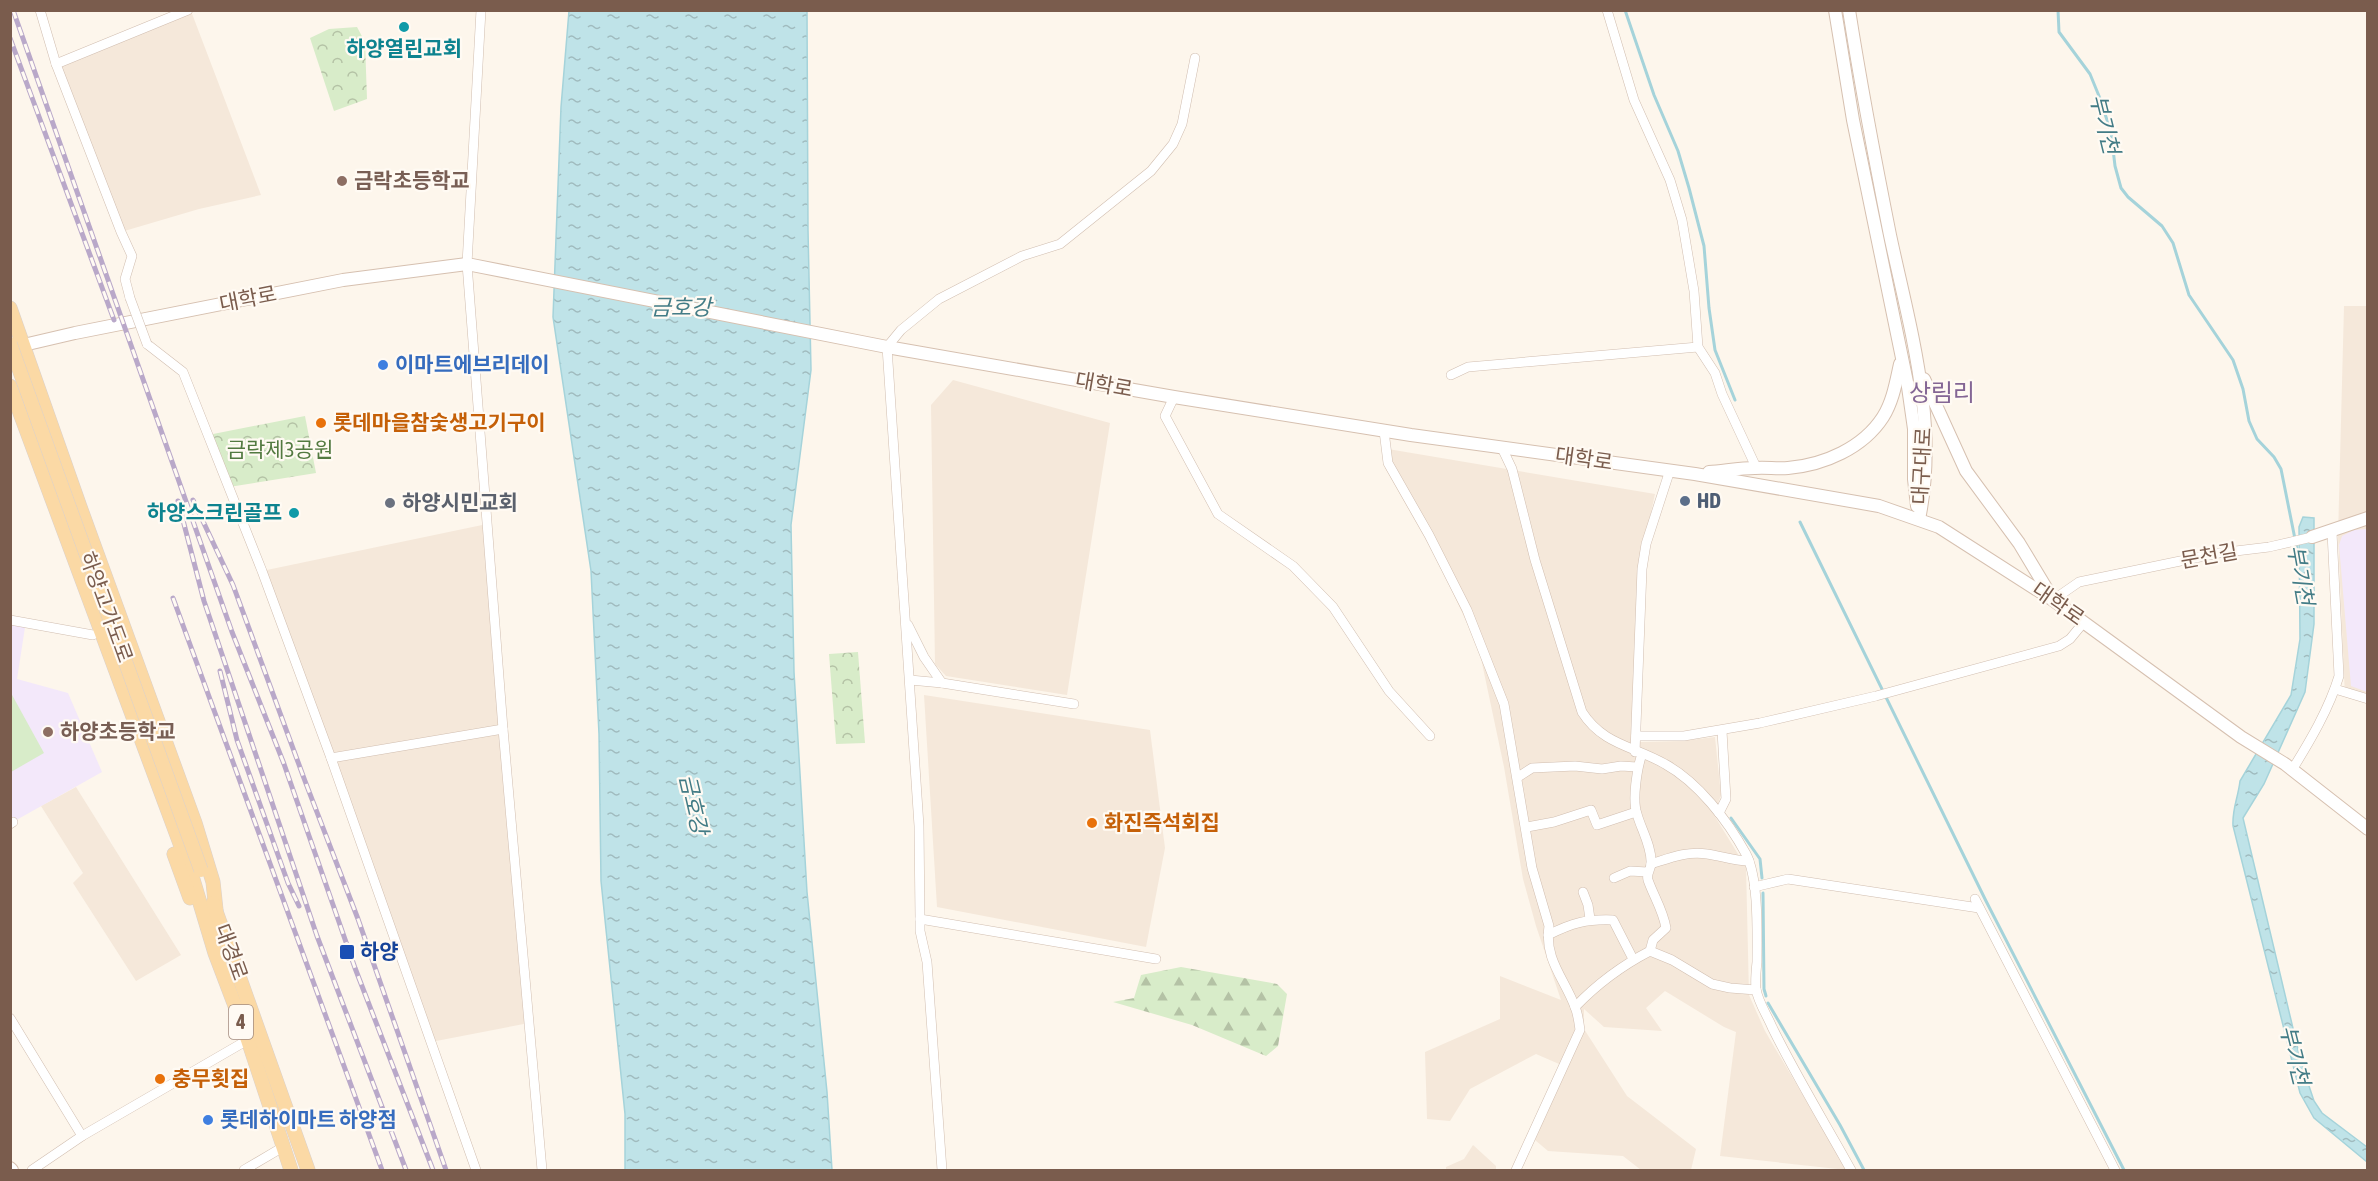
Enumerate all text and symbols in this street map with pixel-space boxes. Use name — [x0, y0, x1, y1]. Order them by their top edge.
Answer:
marker: 하양열린교회 — [397, 20, 411, 34]
place label: 하양열린교회 — [346, 36, 462, 60]
water label: 부기천 — [2085, 91, 2126, 159]
place label: 금락초등학교 — [354, 168, 470, 192]
marker: 금락초등학교 — [335, 174, 349, 188]
street label: 대학로 — [217, 281, 279, 315]
water label: 금호강 — [651, 294, 714, 320]
place label: 이마트에브리데이 — [395, 352, 550, 376]
marker: 이마트에브리데이 — [376, 358, 390, 372]
street label: 대학로 — [1074, 367, 1135, 401]
district label: 상림리 — [1909, 379, 1975, 406]
place label: 롯데마을참숯생고기구이 — [333, 410, 546, 434]
marker: 롯데마을참숯생고기구이 — [314, 416, 328, 430]
street label: 대구대로 — [1907, 427, 1935, 505]
park label: 금락제3공원 — [227, 437, 333, 461]
street label: 대학로 — [1554, 442, 1615, 474]
place label: HD — [1697, 488, 1721, 512]
place label: 하양시민교회 — [402, 490, 518, 514]
marker: HD — [1678, 494, 1692, 508]
marker: 하양시민교회 — [383, 496, 397, 510]
place label: 하양스크린골프 — [147, 500, 282, 524]
marker: 하양스크린골프 — [287, 506, 301, 520]
street label: 문천길 — [2178, 538, 2239, 572]
water label: 부기천 — [2283, 543, 2320, 610]
street label: 하양고가도로 — [76, 548, 138, 665]
street label: 대학로 — [2028, 577, 2089, 630]
place label: 하양초등학교 — [60, 719, 176, 743]
marker: 하양초등학교 — [41, 725, 55, 739]
water label: 금호강 — [675, 771, 714, 839]
place label: 화진즉석회집 — [1104, 810, 1220, 834]
marker: 화진즉석회집 — [1085, 816, 1099, 830]
street label: 대경로 — [211, 920, 253, 983]
place label: 하양 — [360, 939, 399, 963]
marker: 하양 — [338, 943, 356, 961]
road number: 4 — [229, 1005, 253, 1039]
water label: 부기천 — [2275, 1022, 2316, 1090]
place label: 충무횟집 — [172, 1066, 249, 1090]
marker: 충무횟집 — [153, 1072, 167, 1086]
place label: 롯데하이마트 하양점 — [220, 1107, 397, 1131]
marker: 롯데하이마트 하양점 — [201, 1113, 215, 1127]

